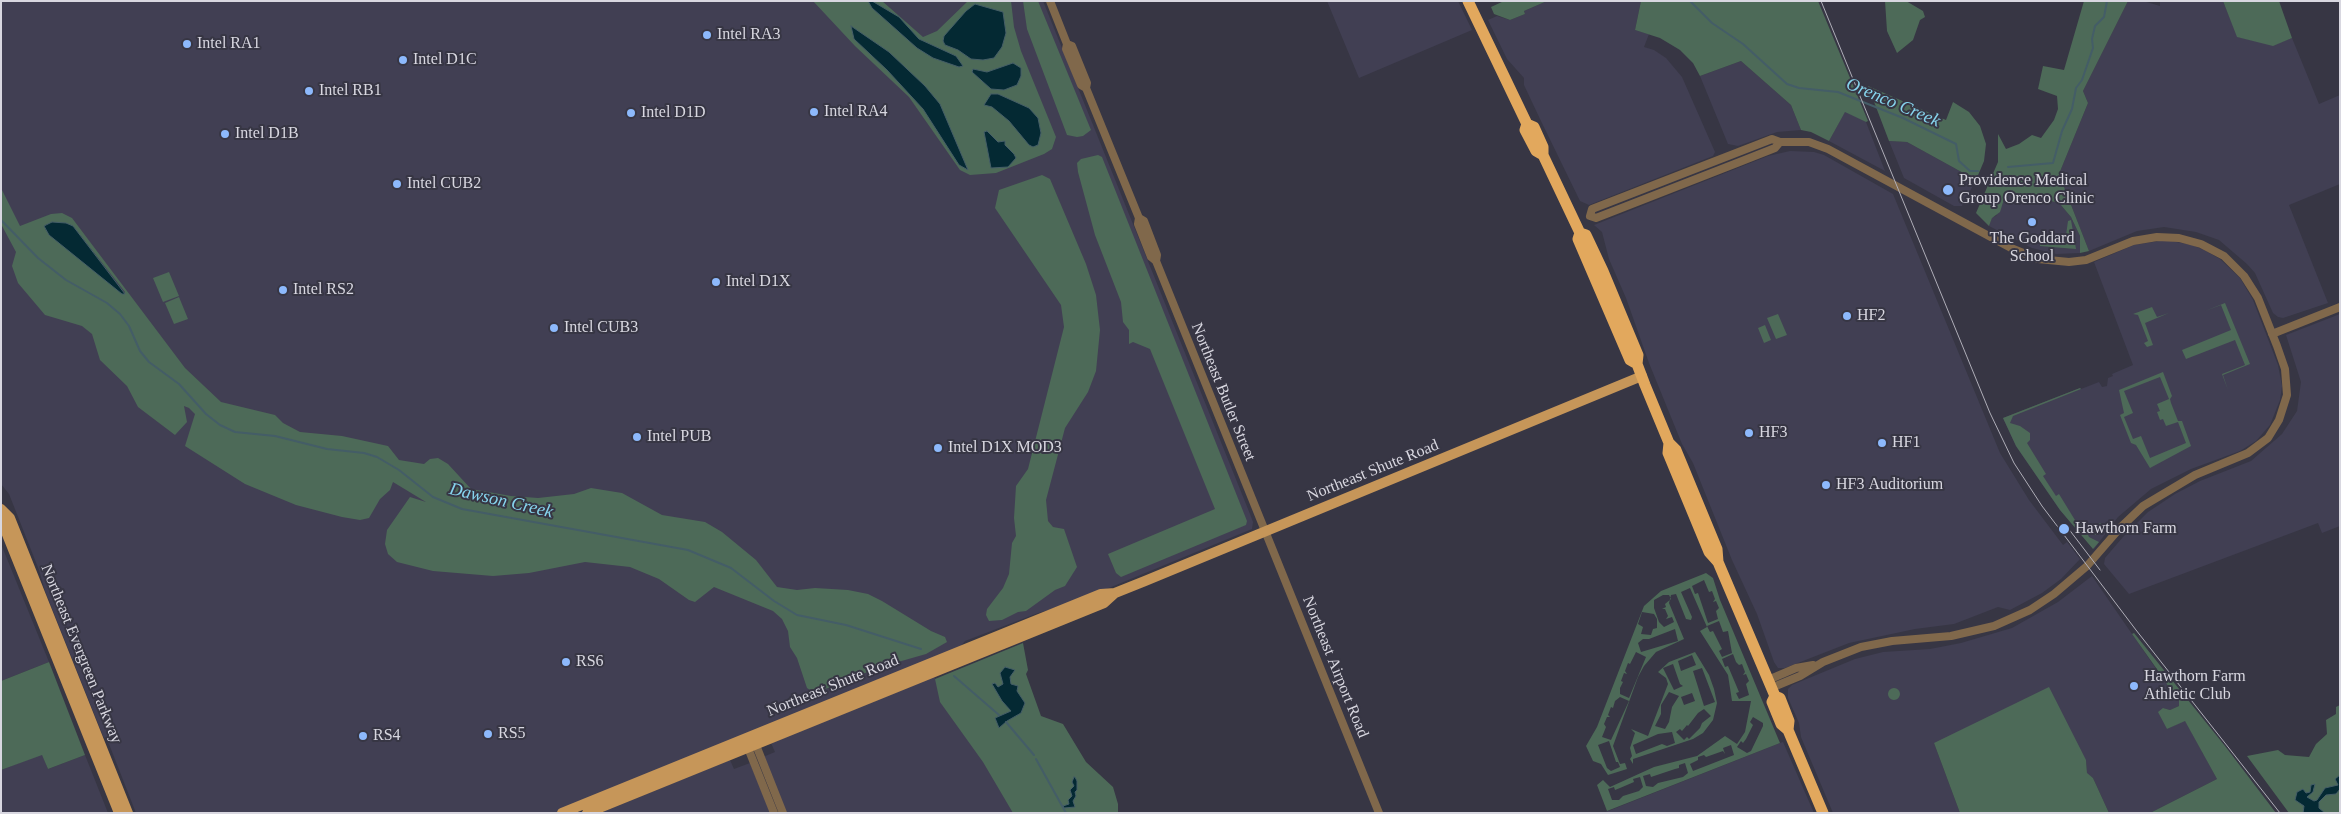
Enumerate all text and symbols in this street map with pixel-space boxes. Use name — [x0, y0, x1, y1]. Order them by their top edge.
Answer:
place label: Intel RA3 — [717, 25, 781, 45]
marker: Intel RA3 — [701, 29, 713, 41]
place label: Intel RA1 — [197, 34, 261, 54]
marker: Intel RA1 — [181, 38, 193, 50]
place label: Intel D1C — [413, 50, 477, 70]
marker: Intel D1C — [397, 54, 409, 66]
water label: Orenco Creek — [1843, 73, 1943, 133]
place label: Intel RB1 — [319, 81, 382, 101]
marker: Intel RB1 — [303, 85, 315, 97]
place label: Intel RA4 — [824, 102, 888, 122]
place label: Intel D1D — [641, 103, 705, 123]
marker: Intel RA4 — [808, 106, 820, 118]
marker: Intel D1D — [625, 107, 637, 119]
place label: Intel D1B — [235, 124, 299, 144]
marker: Intel D1B — [219, 128, 231, 140]
place label: Providence Medical Group Orenco Clinic — [1959, 171, 2094, 209]
place label: Intel CUB2 — [407, 174, 481, 194]
marker: Intel CUB2 — [391, 178, 403, 190]
marker: Providence Medical Group Orenco Clinic — [1941, 183, 1955, 197]
marker: The Goddard School — [2026, 216, 2038, 228]
place label: The Goddard School — [1990, 229, 2074, 267]
place label: Intel D1X — [726, 272, 790, 292]
marker: Intel D1X — [710, 276, 722, 288]
place label: Intel RS2 — [293, 280, 354, 300]
marker: Intel RS2 — [277, 284, 289, 296]
place label: HF2 — [1857, 306, 1885, 326]
marker: HF2 — [1841, 310, 1853, 322]
place label: Intel CUB3 — [564, 318, 638, 338]
street label: Northeast Butler Street — [1186, 320, 1260, 464]
marker: Intel CUB3 — [548, 322, 560, 334]
place label: HF3 — [1759, 423, 1787, 443]
place label: Intel PUB — [647, 427, 711, 447]
marker: HF3 — [1743, 427, 1755, 439]
marker: Intel PUB — [631, 431, 643, 443]
place label: HF1 — [1892, 433, 1920, 453]
street label: Northeast Shute Road — [1304, 436, 1442, 506]
marker: HF1 — [1876, 437, 1888, 449]
place label: Intel D1X MOD3 — [948, 438, 1062, 458]
marker: Intel D1X MOD3 — [932, 442, 944, 454]
place label: HF3 Auditorium — [1836, 475, 1943, 495]
water label: Dawson Creek — [447, 479, 555, 523]
marker: HF3 Auditorium — [1820, 479, 1832, 491]
place label: Hawthorn Farm — [2075, 519, 2177, 539]
marker: Hawthorn Farm — [2057, 522, 2071, 536]
street label: Northeast Evergreen Parkway — [36, 562, 126, 746]
street label: Northeast Airport Road — [1298, 593, 1372, 741]
street label: Northeast Shute Road — [764, 651, 902, 721]
place label: RS6 — [576, 652, 604, 672]
marker: RS6 — [560, 656, 572, 668]
place label: Hawthorn Farm Athletic Club — [2144, 667, 2246, 705]
marker: Hawthorn Farm Athletic Club — [2128, 680, 2140, 692]
place label: RS5 — [498, 724, 526, 744]
place label: RS4 — [373, 726, 401, 746]
marker: RS5 — [482, 728, 494, 740]
marker: RS4 — [357, 730, 369, 742]

